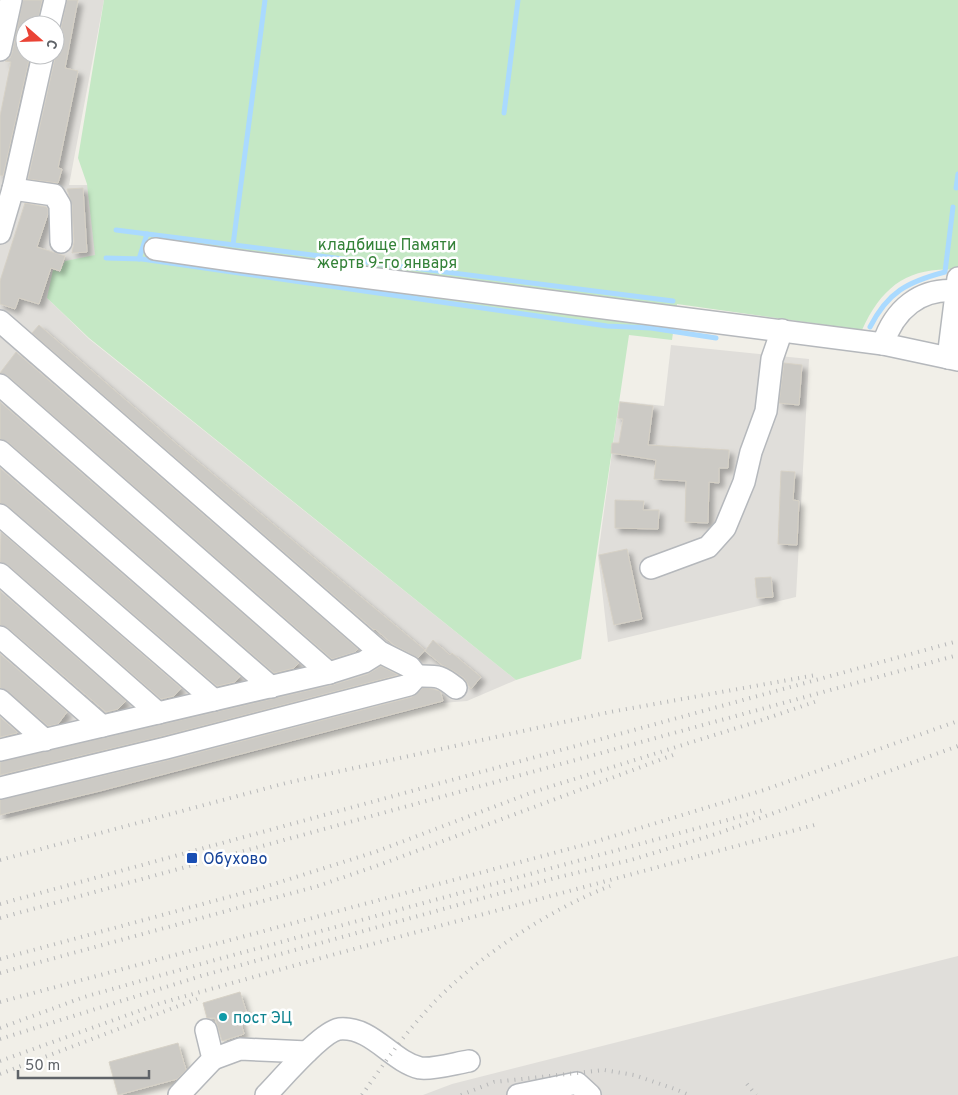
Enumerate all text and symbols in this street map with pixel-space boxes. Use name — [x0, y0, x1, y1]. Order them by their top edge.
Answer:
north arrow — [15, 15, 65, 65]
text: С — [41, 37, 60, 51]
park label: кладбище Памяти жертв 9-го января — [317, 236, 457, 274]
place label: Обухово — [203, 850, 267, 870]
marker: Обухово — [185, 851, 199, 865]
place label: пост ЭЦ — [233, 1009, 293, 1029]
marker: пост ЭЦ — [217, 1011, 229, 1023]
scale bar — [18, 1048, 149, 1080]
text: 50 m — [25, 1057, 60, 1076]

